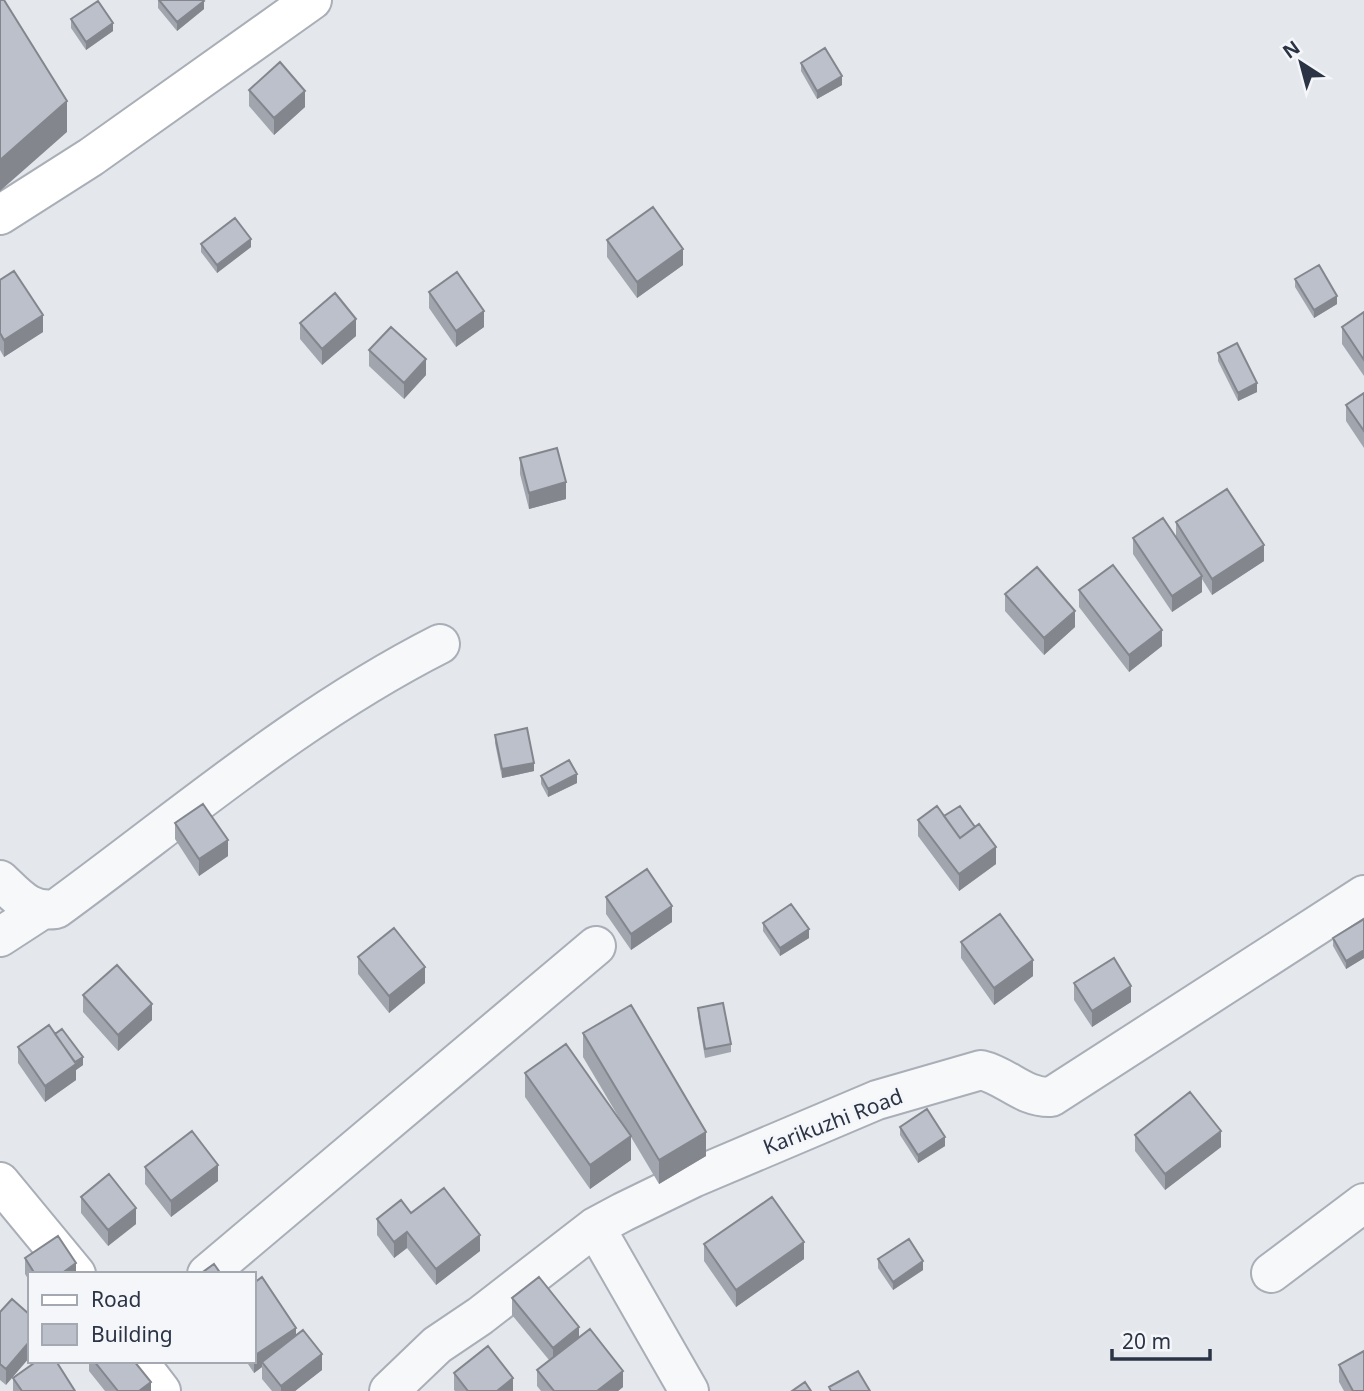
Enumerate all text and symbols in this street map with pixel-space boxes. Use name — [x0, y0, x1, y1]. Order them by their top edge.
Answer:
north arrow — [1266, 28, 1336, 98]
text: N — [1277, 34, 1305, 64]
street label: Karikuzhi Road — [759, 1082, 906, 1161]
legend — [28, 1272, 256, 1363]
text: Road — [91, 1285, 141, 1313]
scale bar — [1112, 1318, 1210, 1362]
text: Building — [91, 1320, 173, 1348]
text: 20 m — [1122, 1327, 1171, 1355]

